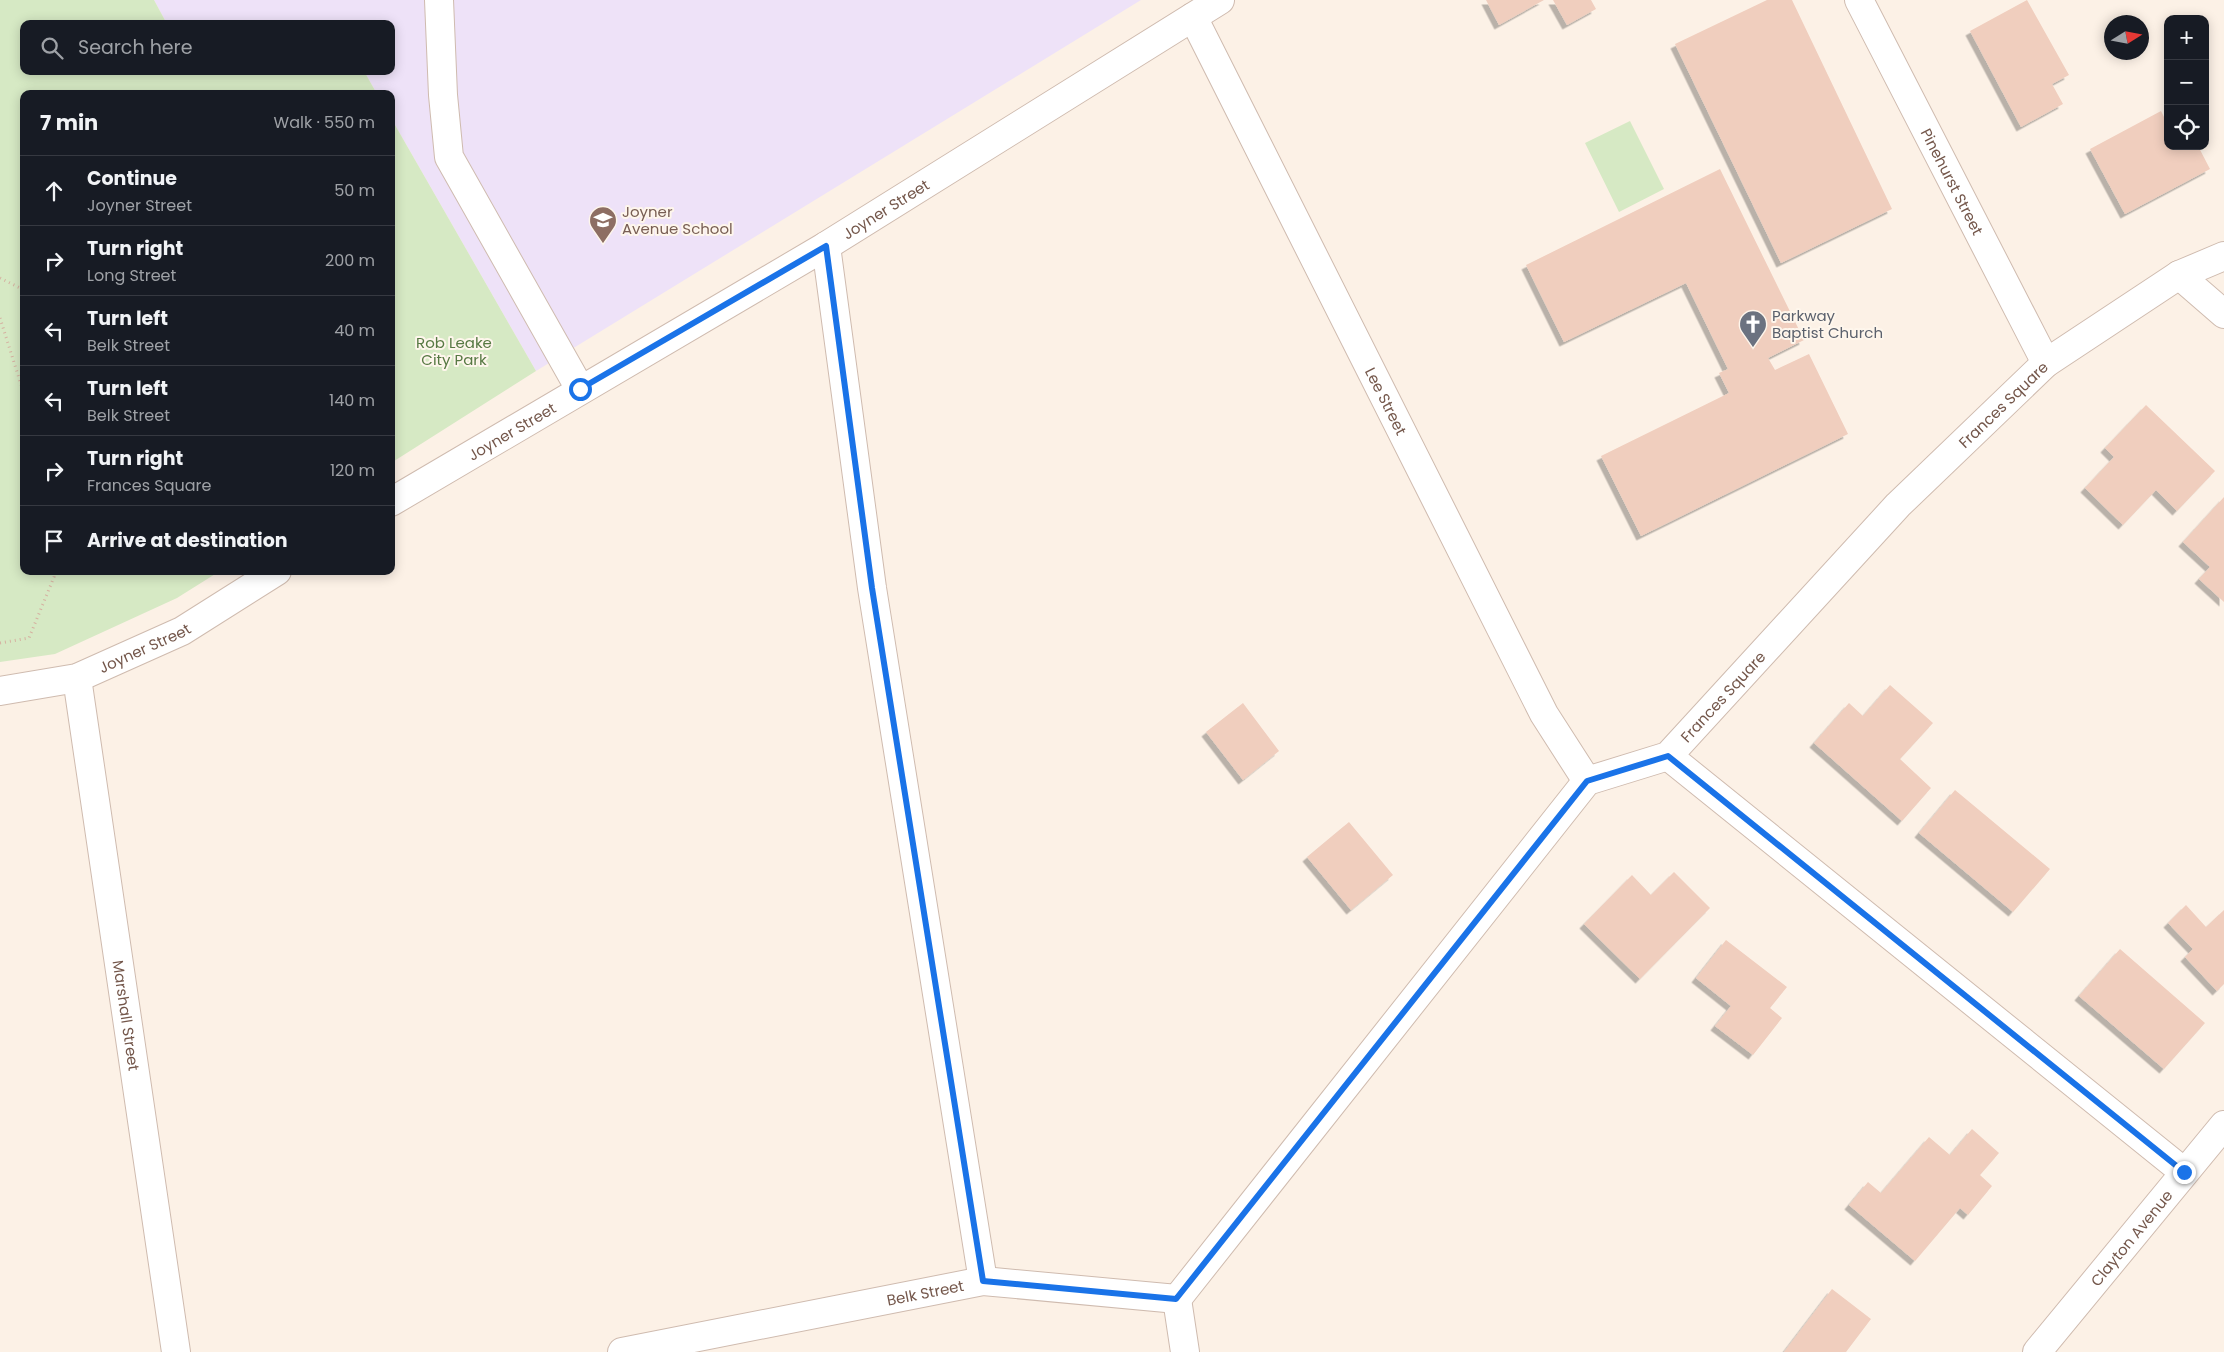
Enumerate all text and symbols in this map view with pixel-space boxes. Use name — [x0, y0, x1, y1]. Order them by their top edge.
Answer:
north arrow — [2104, 15, 2149, 60]
map controls — [2164, 15, 2209, 150]
button: + — [2164, 15, 2209, 60]
search box — [20, 20, 395, 75]
icon: search — [38, 34, 66, 62]
text: Search here — [78, 34, 192, 61]
button: − — [2164, 60, 2209, 105]
button: locate — [2164, 105, 2209, 150]
text: 7 min — [40, 108, 98, 137]
text: Walk · 550 m — [274, 111, 375, 134]
street label: Pinehurst Street — [1916, 124, 1989, 238]
text: Continue — [87, 165, 177, 192]
street label: Joyner Street — [838, 174, 933, 244]
icon: ahead — [40, 177, 68, 205]
text: 50 m — [334, 179, 375, 202]
text: Joyner Street — [87, 194, 192, 217]
place label: Joyner Avenue School — [622, 201, 733, 239]
school or university icon: Joyner Avenue School — [588, 205, 618, 244]
text: Turn right — [87, 235, 183, 262]
icon: right — [40, 247, 68, 275]
text: 200 m — [325, 249, 375, 272]
text: Long Street — [87, 264, 176, 287]
text: Turn left — [87, 305, 168, 332]
place label: Parkway Baptist Church — [1772, 305, 1883, 343]
church icon: Parkway Baptist Church — [1738, 309, 1768, 348]
icon: left — [40, 317, 68, 345]
text: 40 m — [334, 319, 375, 342]
park label: Rob Leake City Park — [416, 332, 492, 370]
text: Belk Street — [87, 334, 170, 357]
street label: Frances Square — [1954, 356, 2052, 452]
street label: Lee Street — [1361, 364, 1412, 438]
text: Turn left — [87, 375, 168, 402]
route start — [569, 378, 592, 401]
icon: left — [40, 387, 68, 415]
text: 140 m — [329, 389, 375, 412]
street label: Joyner Street — [464, 397, 559, 465]
text: Belk Street — [87, 404, 170, 427]
text: Turn right — [87, 445, 183, 472]
icon: right — [40, 457, 68, 485]
text: 120 m — [330, 459, 375, 482]
text: Frances Square — [87, 474, 212, 497]
icon: arrive — [40, 527, 68, 555]
text: Arrive at destination — [87, 527, 288, 554]
street label: Joyner Street — [95, 618, 194, 678]
street label: Frances Square — [1675, 646, 1770, 747]
street label: Marshall Street — [108, 959, 145, 1072]
route end — [2173, 1161, 2196, 1184]
street label: Clayton Avenue — [2085, 1185, 2177, 1290]
street label: Belk Street — [885, 1275, 965, 1310]

